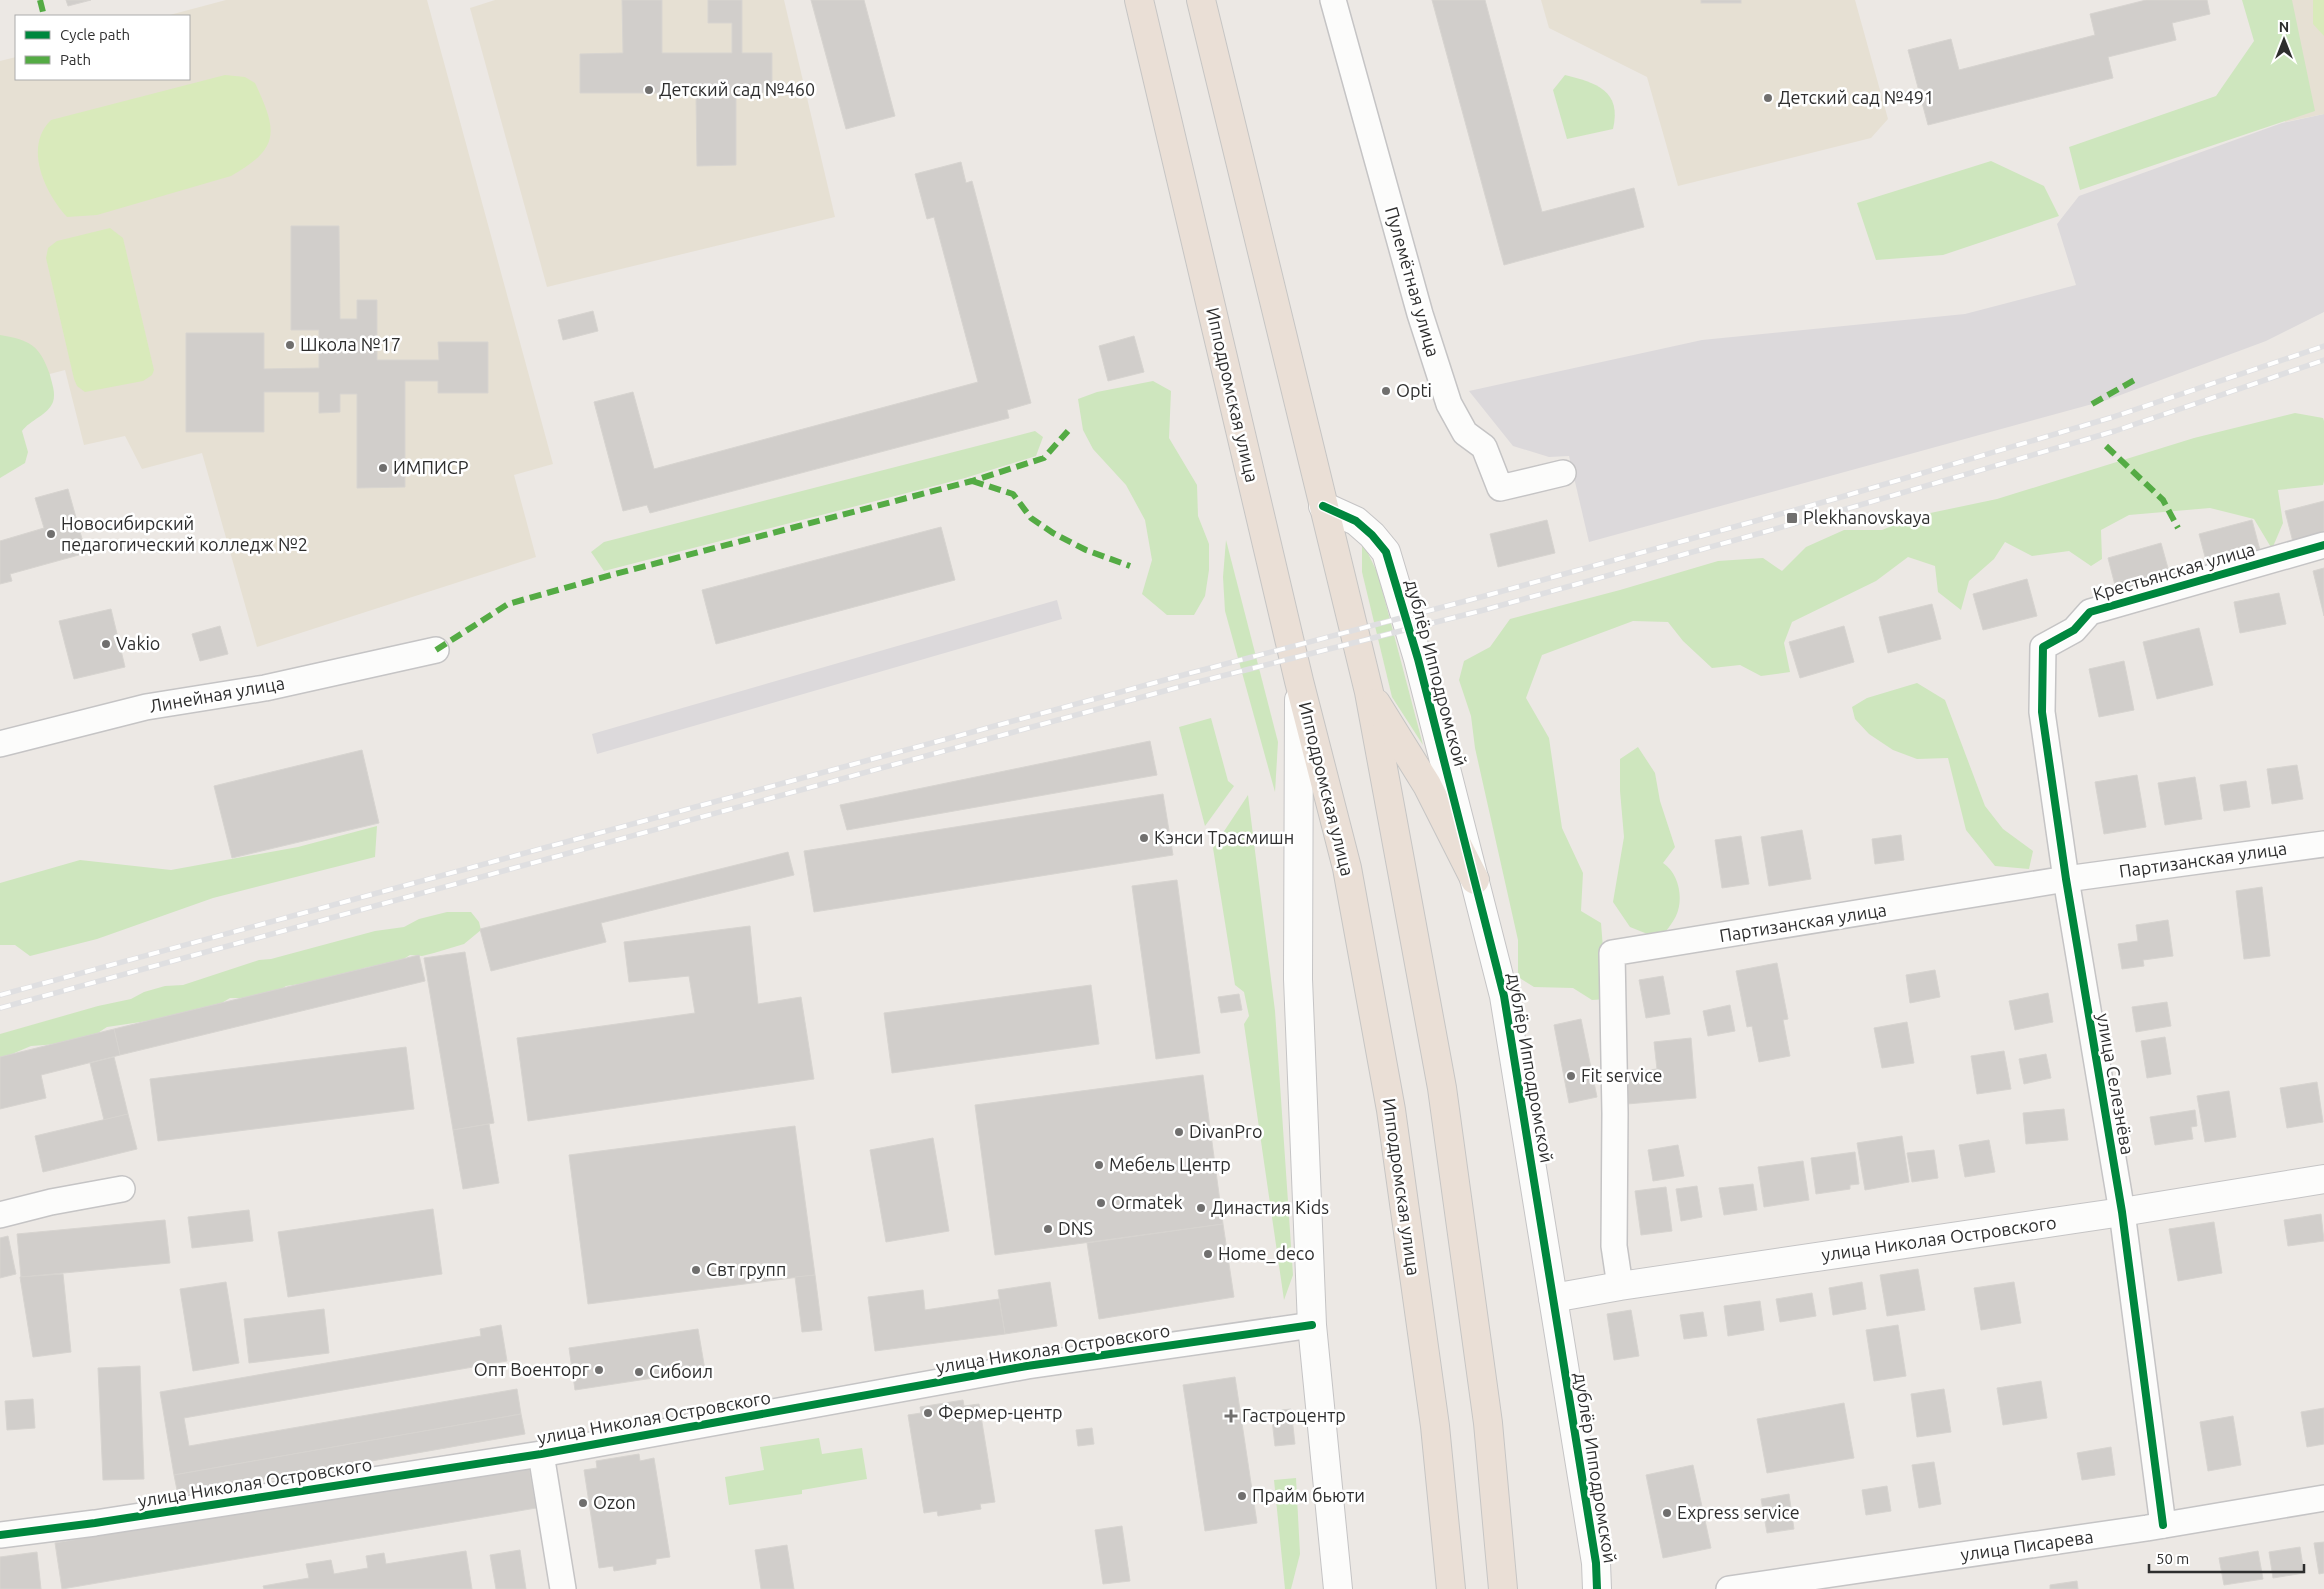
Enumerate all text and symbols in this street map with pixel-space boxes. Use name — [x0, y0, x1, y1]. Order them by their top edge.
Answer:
legend — [15, 15, 190, 80]
north arrow — [2259, 15, 2309, 65]
text: N — [2279, 19, 2289, 35]
text: Cycle path — [60, 26, 130, 43]
text: Path — [60, 51, 91, 68]
place label: Детский сад №460 — [659, 79, 815, 99]
marker: Детский сад №460 — [643, 84, 655, 96]
place label: Детский сад №491 — [1778, 87, 1934, 107]
marker: Детский сад №491 — [1762, 92, 1774, 104]
street label: Пулемётная улица — [1382, 204, 1444, 359]
street label: Ипподромская улица — [1203, 305, 1263, 484]
place label: Школа №17 — [300, 334, 401, 354]
marker: Школа №17 — [284, 339, 296, 351]
place label: Opti — [1396, 380, 1432, 400]
marker: Opti — [1380, 385, 1392, 397]
place label: ИМПИСР — [393, 457, 469, 477]
marker: ИМПИСР — [377, 462, 389, 474]
place label: Plekhanovskaya — [1803, 507, 1931, 527]
marker: Plekhanovskaya — [1785, 511, 1799, 525]
place label: Новосибирский педагогический колледж №2 — [61, 513, 308, 554]
marker: Новосибирский педагогический колледж №2 — [45, 528, 57, 540]
street label: Крестьянская улица — [2090, 538, 2257, 604]
street label: дублёр Ипподромской — [1402, 577, 1472, 768]
place label: Vakio — [116, 633, 160, 653]
marker: Vakio — [100, 638, 112, 650]
street label: Линейная улица — [148, 672, 286, 716]
street label: Ипподромская улица — [1296, 700, 1358, 878]
place label: Кэнси Трасмишн — [1154, 827, 1294, 847]
marker: Кэнси Трасмишн — [1138, 832, 1150, 844]
street label: Партизанская улица — [2118, 837, 2288, 881]
street label: Партизанская улица — [1718, 899, 1888, 945]
street label: дублёр Ипподромской — [1504, 971, 1558, 1164]
street label: улица Селезнёва — [2094, 1012, 2138, 1156]
place label: Fit service — [1581, 1065, 1662, 1085]
marker: Fit service — [1565, 1070, 1577, 1082]
street label: Ипподромская улица — [1380, 1097, 1424, 1277]
place label: DivanPro — [1189, 1121, 1262, 1141]
marker: DivanPro — [1173, 1126, 1185, 1138]
place label: Мебель Центр — [1109, 1154, 1231, 1174]
marker: Мебель Центр — [1093, 1159, 1105, 1171]
place label: Ormatek — [1111, 1192, 1183, 1212]
marker: Ormatek — [1095, 1197, 1107, 1209]
place label: Династия Kids — [1211, 1197, 1329, 1217]
marker: Династия Kids — [1195, 1202, 1207, 1214]
street label: улица Николая Островского — [1820, 1212, 2057, 1264]
place label: DNS — [1058, 1218, 1093, 1238]
marker: DNS — [1042, 1223, 1054, 1235]
place label: Home_deco — [1218, 1243, 1315, 1264]
marker: Home_deco — [1202, 1248, 1214, 1260]
place label: Свт групп — [706, 1259, 786, 1279]
marker: Свт групп — [690, 1264, 702, 1276]
street label: улица Николая Островского — [934, 1320, 1171, 1376]
place label: Опт Военторг — [474, 1359, 589, 1379]
place label: Сибоил — [649, 1361, 713, 1381]
marker: Опт Военторг — [593, 1364, 605, 1376]
marker: Сибоил — [633, 1366, 645, 1378]
street label: дублёр Ипподромской — [1571, 1371, 1621, 1564]
street label: улица Николая Островского — [535, 1387, 772, 1447]
place label: Фермер-центр — [938, 1402, 1063, 1422]
place label: Гастроцентр — [1242, 1405, 1346, 1425]
marker: Фермер-центр — [922, 1407, 934, 1419]
marker: Гастроцентр — [1224, 1409, 1238, 1423]
street label: улица Николая Островского — [136, 1454, 373, 1510]
place label: Прайм бьюти — [1252, 1485, 1365, 1505]
marker: Прайм бьюти — [1236, 1490, 1248, 1502]
place label: Ozon — [593, 1492, 636, 1512]
marker: Ozon — [577, 1497, 589, 1509]
place label: Express service — [1677, 1502, 1800, 1522]
marker: Express service — [1661, 1507, 1673, 1519]
street label: улица Писарева — [1959, 1526, 2094, 1564]
scale bar — [2149, 1542, 2304, 1574]
text: 50 m — [2156, 1550, 2189, 1567]

